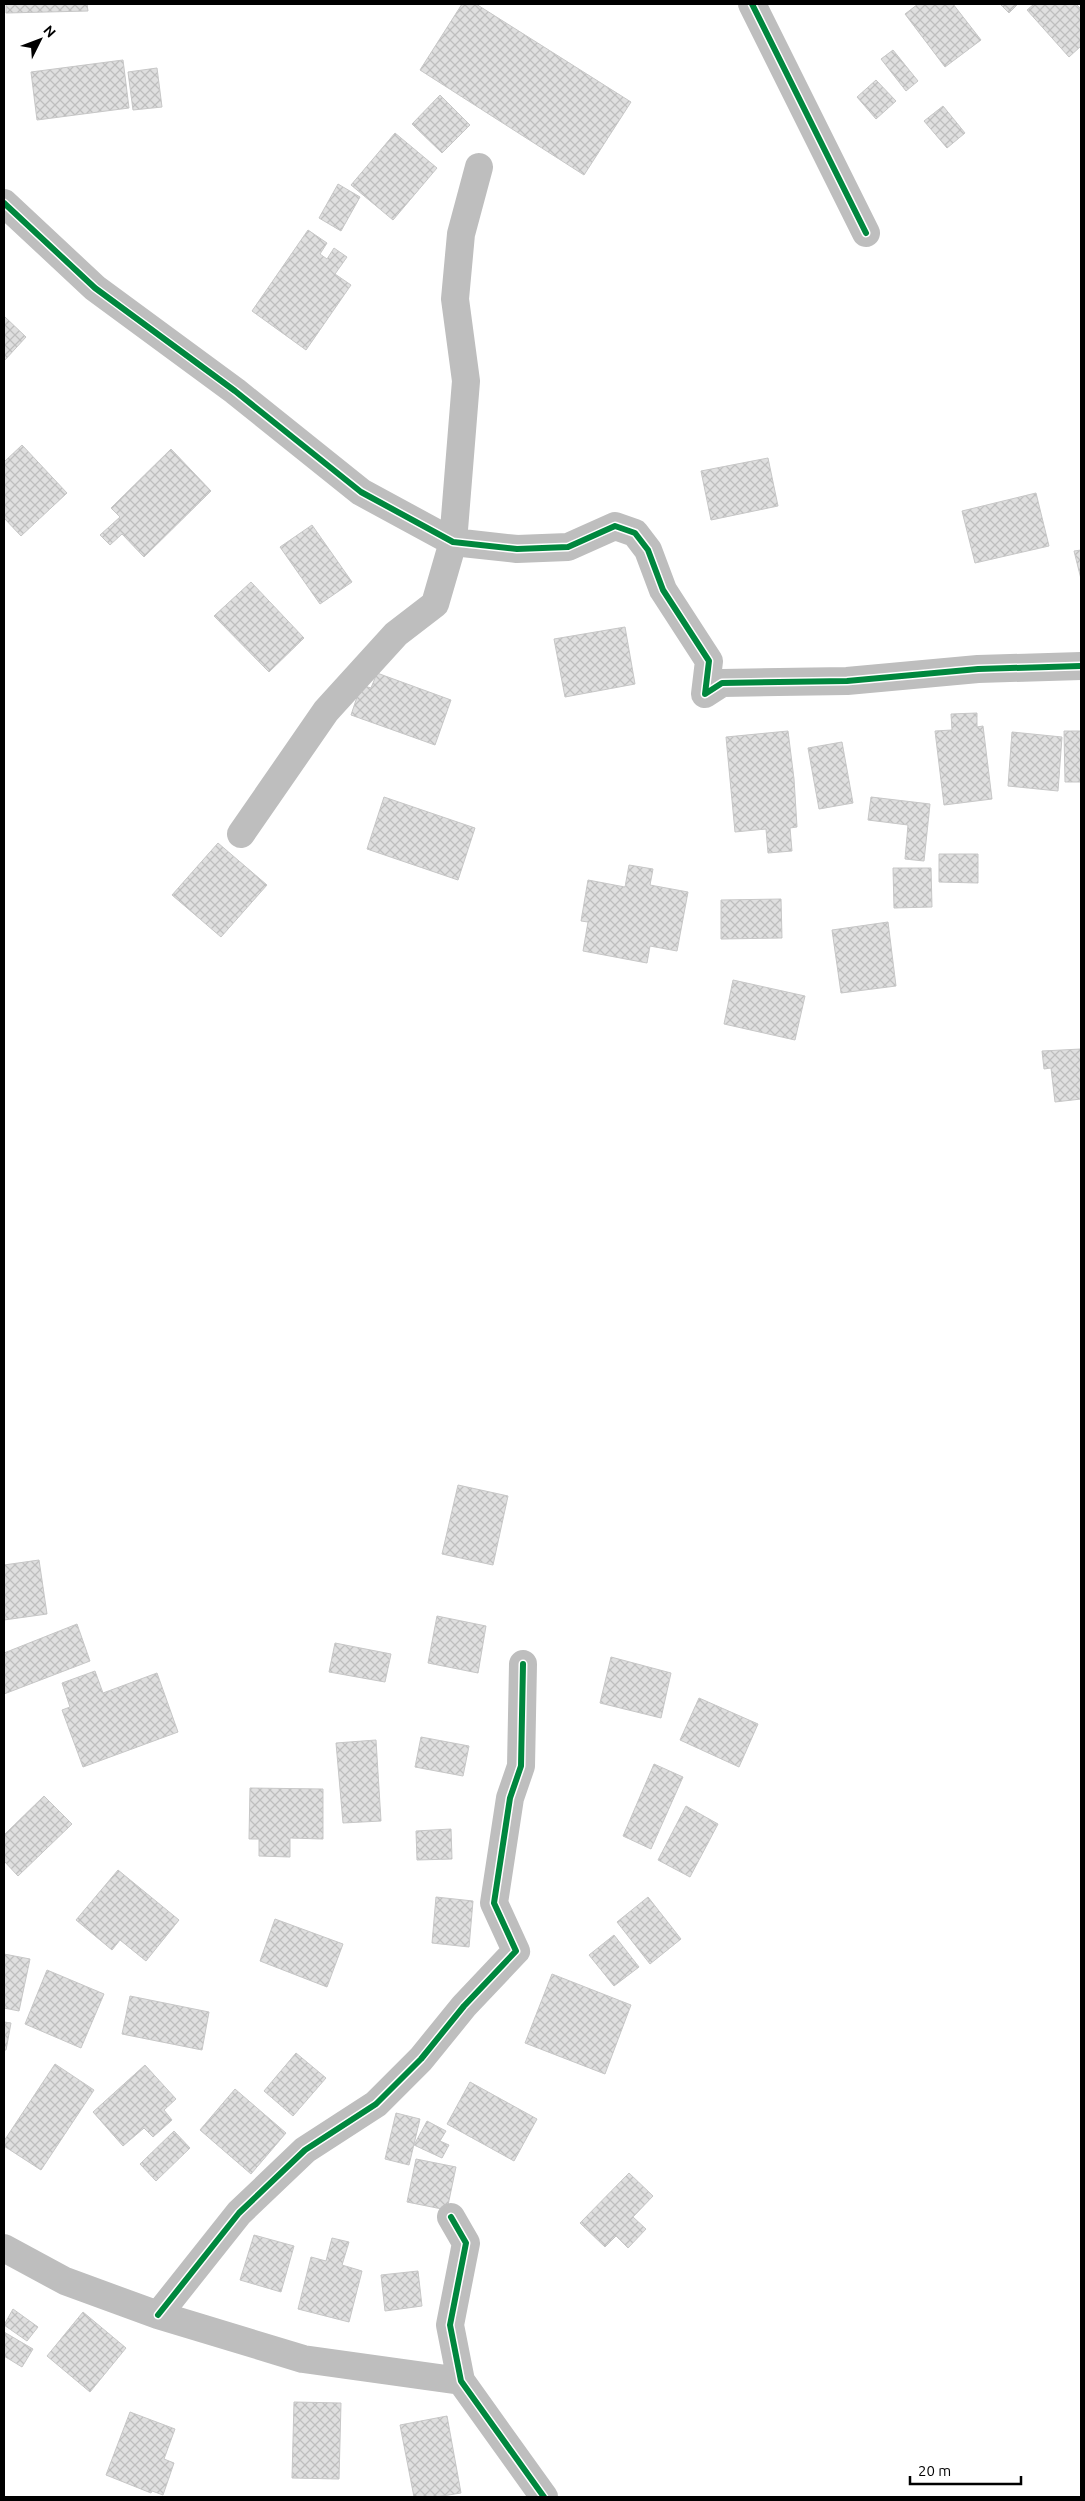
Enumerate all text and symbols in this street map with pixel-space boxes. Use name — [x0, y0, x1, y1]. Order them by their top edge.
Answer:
north arrow — [15, 15, 65, 65]
text: N — [40, 22, 59, 41]
scale bar — [910, 2454, 1021, 2486]
text: 20 m — [918, 2462, 951, 2479]

